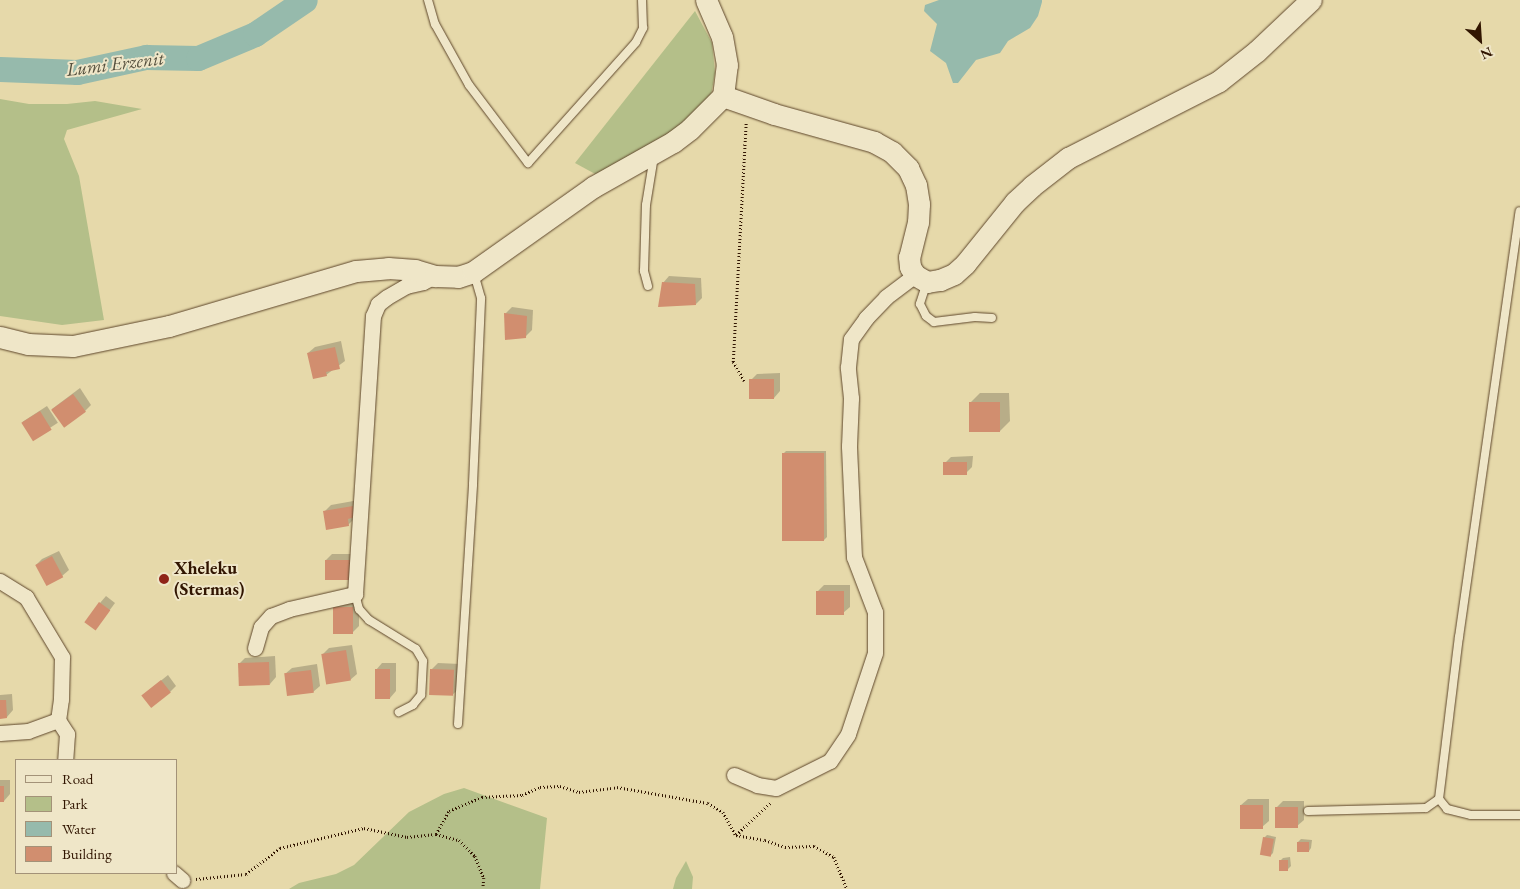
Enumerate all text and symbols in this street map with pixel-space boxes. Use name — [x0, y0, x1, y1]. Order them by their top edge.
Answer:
north arrow — [1455, 15, 1505, 65]
text: N — [1478, 43, 1496, 64]
water label: Lumi Erzenit — [65, 47, 165, 81]
place label: Xheleku (Stermas) — [174, 558, 244, 600]
marker: Xheleku (Stermas) — [158, 573, 170, 585]
legend — [15, 759, 178, 874]
text: Road — [62, 769, 93, 788]
text: Park — [62, 794, 88, 813]
text: Water — [62, 819, 96, 838]
text: Building — [62, 844, 112, 863]

